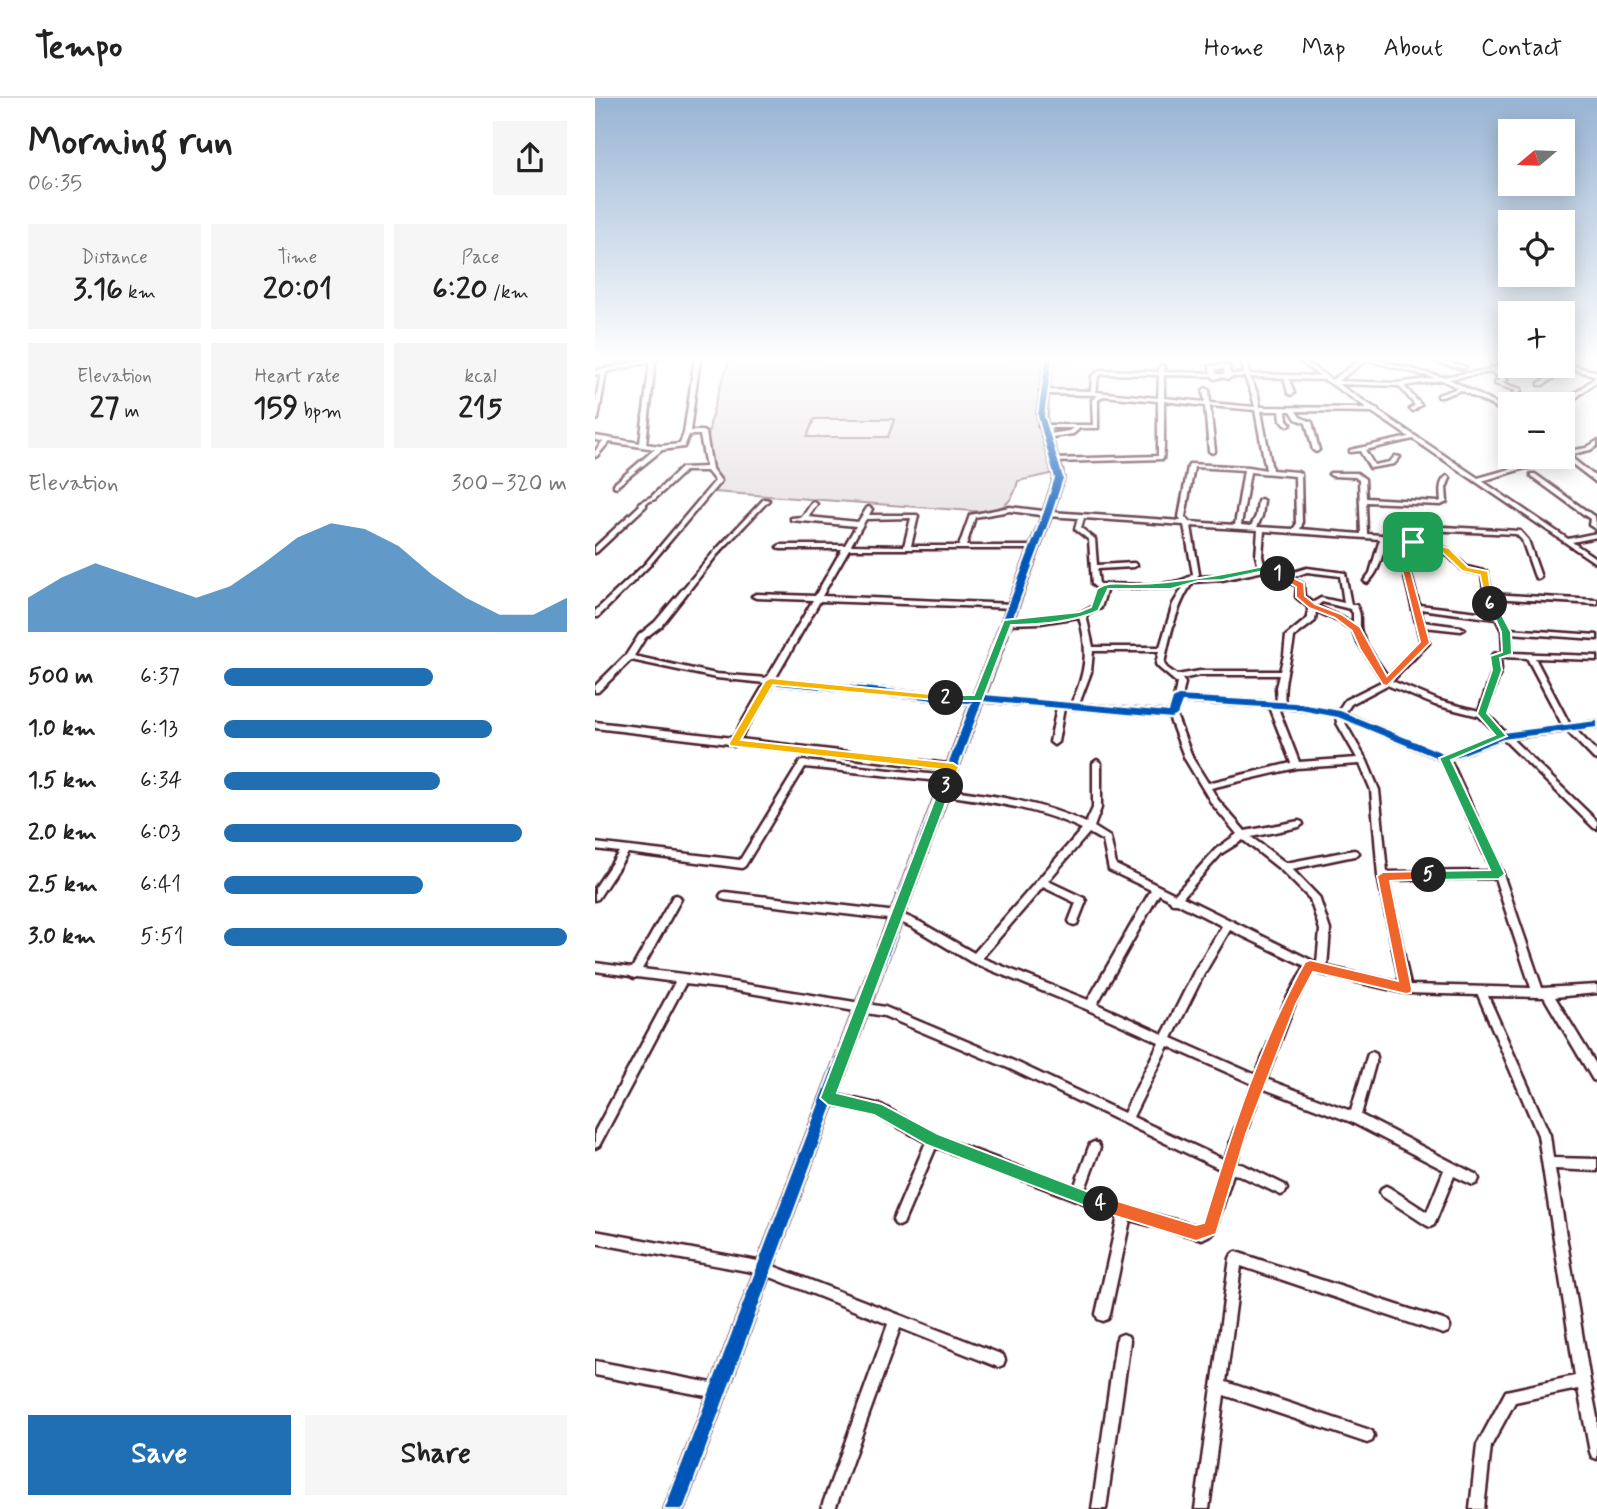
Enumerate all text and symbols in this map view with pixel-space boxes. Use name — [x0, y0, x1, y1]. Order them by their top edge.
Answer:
text: Tempo — [35, 26, 122, 70]
text: Home — [1204, 33, 1264, 64]
text: Map — [1302, 33, 1346, 64]
text: About — [1384, 33, 1443, 64]
text: Contact — [1481, 33, 1562, 64]
text: Morning run — [28, 118, 233, 167]
north arrow — [1498, 119, 1575, 196]
map controls — [1498, 119, 1575, 469]
button: share — [493, 121, 567, 195]
text: 06:35 — [28, 169, 82, 199]
button: locate — [1498, 210, 1575, 287]
text: Distance — [81, 245, 148, 270]
text: Time — [278, 245, 317, 270]
text: Pace — [462, 245, 499, 270]
text: 3.16 — [73, 270, 123, 309]
text: 20:01 — [263, 270, 332, 309]
text: 6:20 — [432, 270, 488, 309]
text: km — [123, 280, 156, 305]
text: /km — [488, 280, 529, 305]
button: + — [1498, 301, 1575, 378]
text: Elevation — [77, 364, 152, 389]
text: Heart rate — [255, 364, 340, 389]
text: kcal — [465, 364, 496, 389]
text: 27 — [89, 389, 119, 428]
text: 159 — [253, 389, 298, 428]
text: 215 — [458, 389, 503, 428]
button: − — [1498, 392, 1575, 469]
text: m — [119, 399, 140, 424]
text: bpm — [298, 399, 342, 424]
text: Elevation — [28, 469, 119, 499]
text: 300–320 m — [451, 469, 567, 499]
pin — [1383, 512, 1443, 572]
icon: arrive — [1394, 523, 1432, 561]
pin: 1 — [1261, 556, 1295, 592]
text: 1 — [1273, 561, 1282, 586]
pin: 6 — [1473, 587, 1507, 622]
text: 6 — [1485, 591, 1494, 616]
text: 500 m — [28, 662, 93, 692]
text: 6:37 — [140, 662, 180, 692]
pin: 2 — [929, 680, 963, 716]
text: 2 — [941, 685, 950, 710]
text: 1.0 km — [28, 714, 96, 744]
text: 6:13 — [140, 714, 178, 744]
text: 1.5 km — [28, 766, 97, 796]
text: 6:34 — [140, 766, 182, 796]
pin: 3 — [929, 768, 963, 804]
text: 3 — [941, 773, 950, 798]
text: 2.0 km — [28, 818, 97, 848]
text: 6:03 — [140, 818, 181, 848]
pin: 5 — [1411, 858, 1447, 892]
text: 5 — [1423, 862, 1434, 887]
text: 2.5 km — [28, 870, 98, 900]
text: 6:41 — [140, 870, 181, 900]
text: 3.0 km — [28, 922, 96, 952]
text: 5:51 — [140, 922, 184, 952]
pin: 4 — [1084, 1186, 1119, 1222]
text: 4 — [1095, 1191, 1106, 1216]
button: Save — [28, 1415, 291, 1495]
button: Share — [305, 1415, 567, 1495]

